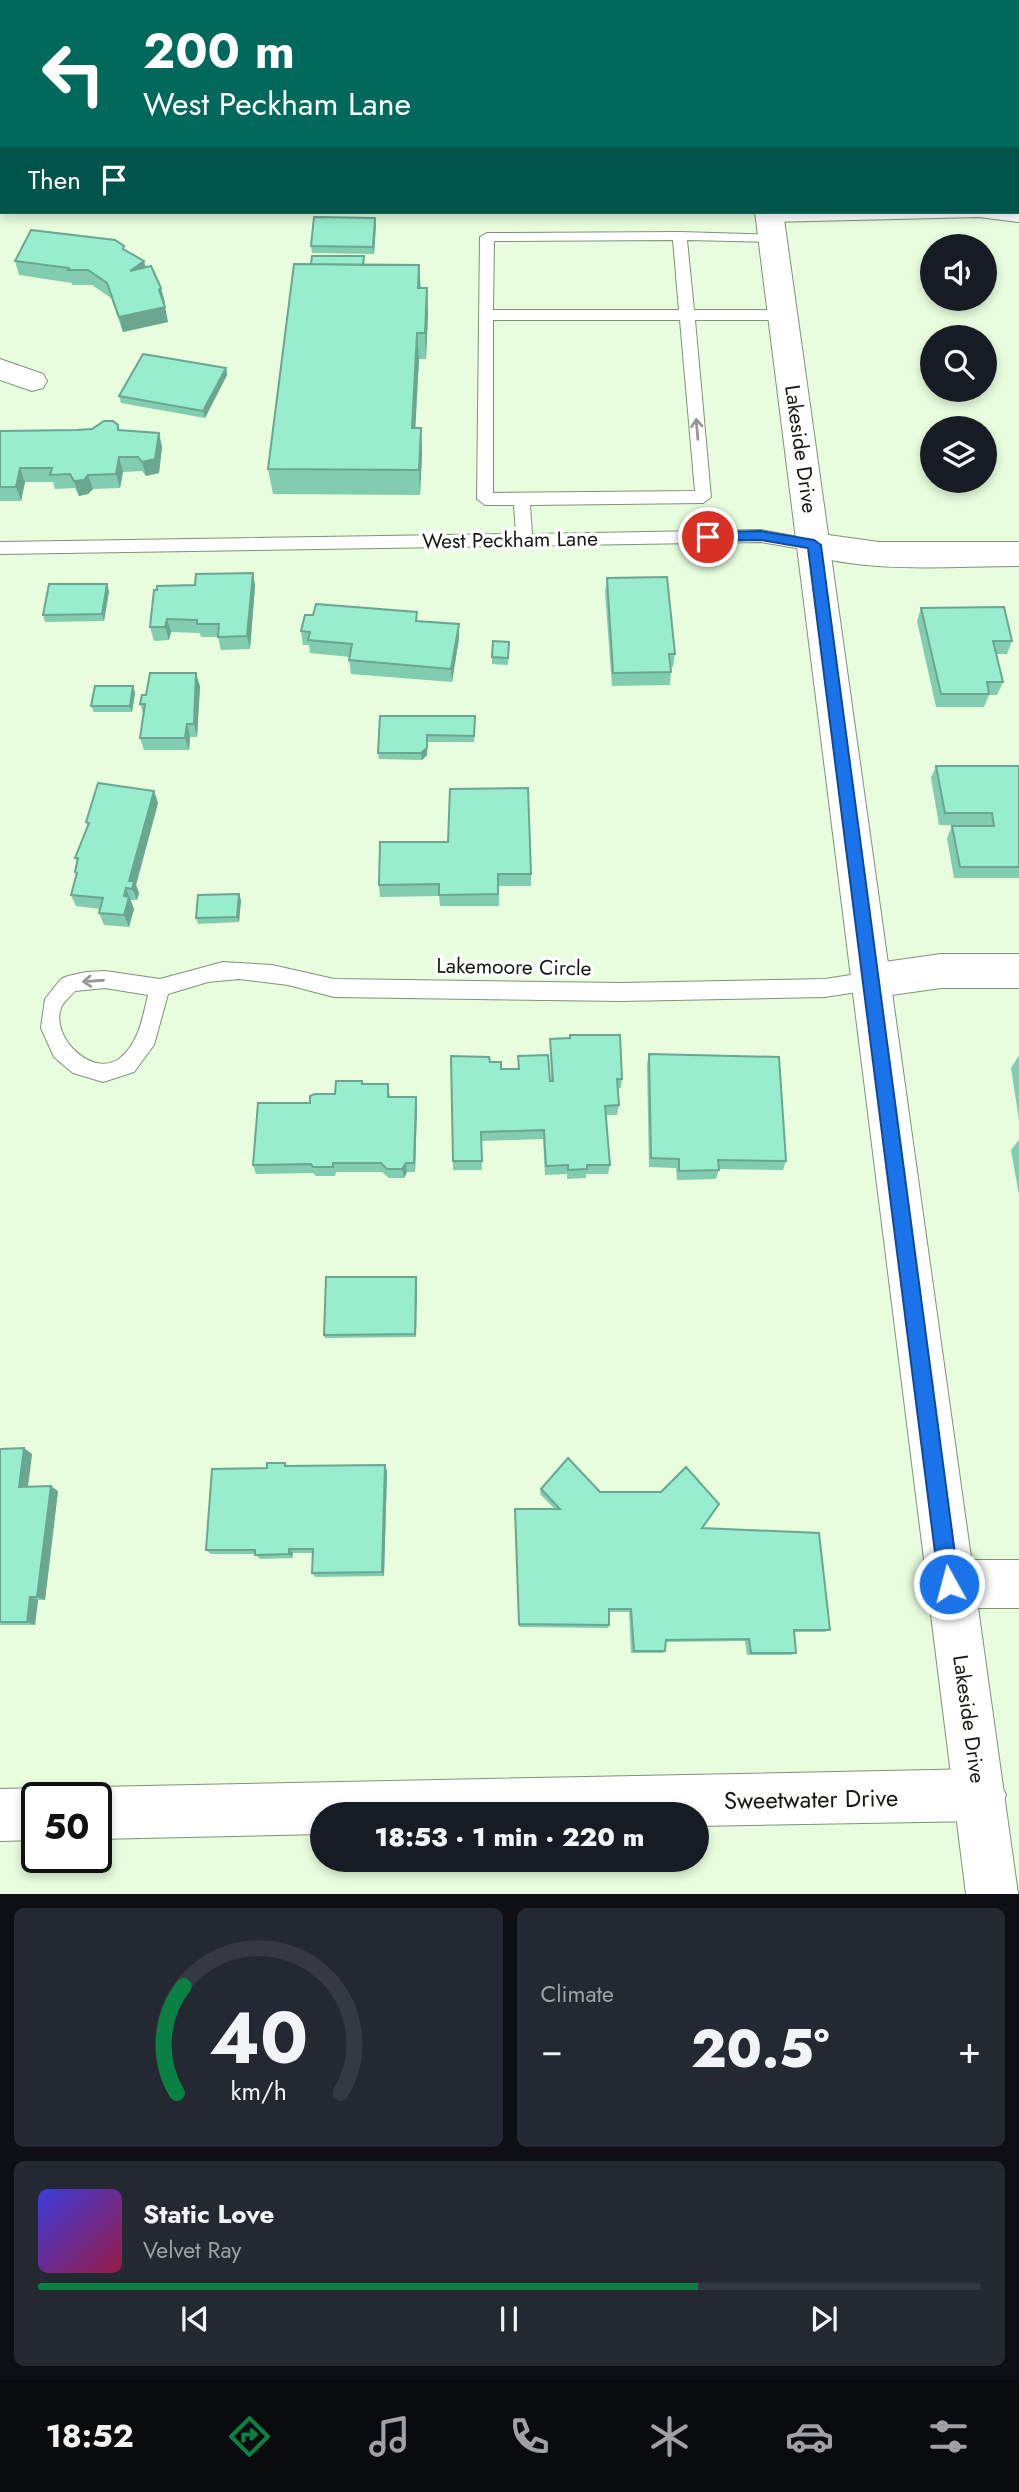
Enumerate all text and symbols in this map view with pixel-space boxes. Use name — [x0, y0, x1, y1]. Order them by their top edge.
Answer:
text: 200 m — [143, 16, 295, 86]
icon: left — [28, 28, 119, 119]
text: West Peckham Lane — [143, 81, 411, 127]
text: Then — [28, 161, 81, 199]
icon: arrive — [95, 161, 133, 199]
map controls — [920, 234, 997, 493]
button: sound — [920, 234, 997, 311]
button: search — [920, 325, 997, 402]
street label: Lakeside Drive — [777, 383, 825, 515]
button: layers — [920, 416, 997, 493]
one-way arrow — [690, 418, 703, 441]
pin — [678, 507, 738, 567]
icon: arrive — [689, 518, 727, 556]
street label: West Peckham Lane — [422, 523, 598, 557]
street label: Lakemoore Circle — [436, 951, 592, 983]
one-way arrow — [82, 975, 105, 988]
position arrow — [912, 1547, 986, 1621]
street label: Lakeside Drive — [945, 1653, 993, 1785]
street label: Sweetwater Drive — [724, 1780, 898, 1818]
speed limit sign: 50 — [21, 1782, 112, 1873]
text: 18:53 · 1 min · 220 m — [375, 1818, 644, 1856]
text: Climate — [541, 1977, 614, 2011]
text: 40 — [209, 1986, 308, 2091]
text: 20.5° — [691, 2011, 830, 2087]
text: − — [541, 2022, 563, 2077]
text: + — [958, 2022, 981, 2077]
text: km/h — [230, 2073, 287, 2109]
text: Static Love — [143, 2195, 275, 2233]
text: Velvet Ray — [143, 2233, 241, 2267]
icon: previous — [176, 2300, 214, 2338]
icon: pause — [490, 2300, 528, 2338]
icon: next — [805, 2300, 843, 2338]
icon: directions — [225, 2412, 274, 2461]
icon: music — [365, 2412, 414, 2461]
icon: phone — [505, 2412, 554, 2461]
icon: climate — [645, 2412, 694, 2461]
icon: car — [785, 2412, 834, 2461]
icon: filters — [924, 2412, 973, 2461]
text: 18:52 — [45, 2413, 134, 2459]

